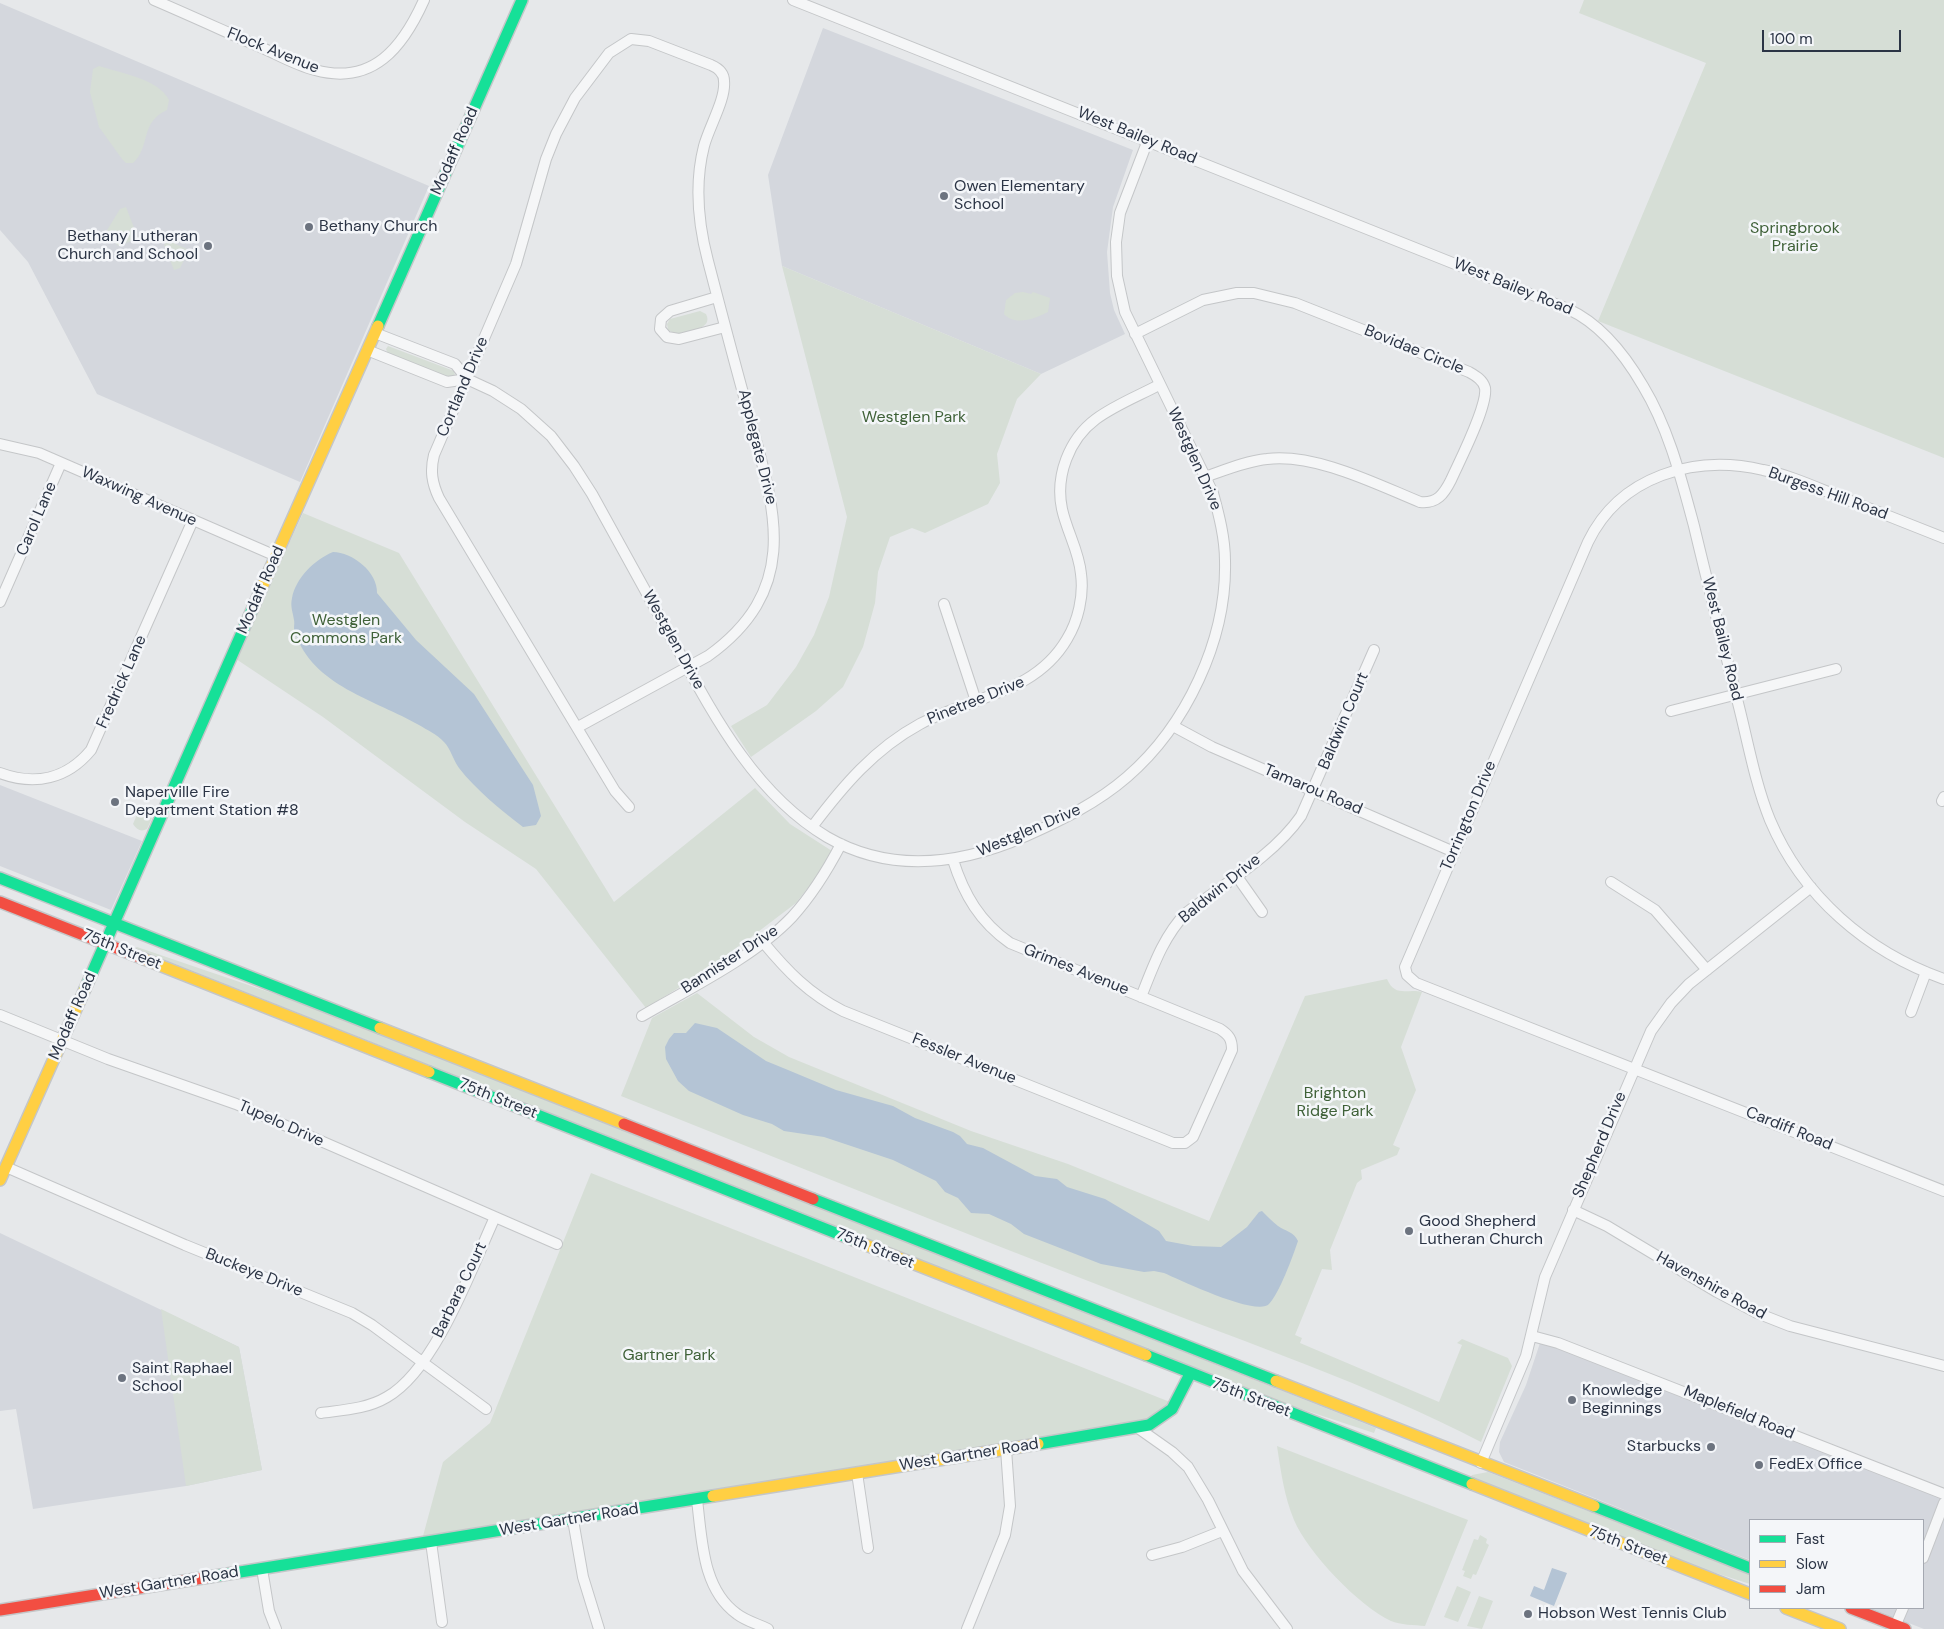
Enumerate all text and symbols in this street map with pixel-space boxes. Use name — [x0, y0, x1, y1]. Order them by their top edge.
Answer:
scale bar — [1764, 20, 1903, 52]
street label: Flock Avenue — [224, 24, 322, 78]
text: 100 m — [1770, 29, 1813, 49]
street label: West Bailey Road — [1075, 103, 1199, 169]
street label: Modaff Road — [427, 104, 483, 198]
place label: Owen Elementary School — [954, 177, 1085, 215]
marker: Owen Elementary School — [938, 190, 950, 202]
place label: Bethany Church — [319, 217, 438, 237]
park label: Springbrook Prairie — [1750, 219, 1840, 257]
marker: Bethany Church — [303, 221, 315, 233]
place label: Bethany Lutheran Church and School — [58, 227, 198, 265]
marker: Bethany Lutheran Church and School — [202, 240, 214, 252]
street label: West Bailey Road — [1451, 254, 1575, 320]
street label: Bovidae Circle — [1361, 321, 1467, 379]
street label: Cortland Drive — [433, 334, 493, 440]
street label: Applegate Drive — [733, 387, 781, 507]
street label: Westglen Drive — [1163, 405, 1225, 513]
park label: Westglen Park — [862, 408, 966, 428]
street label: Waxwing Avenue — [78, 463, 200, 531]
street label: Burgess Hill Road — [1766, 463, 1890, 525]
street label: Carol Lane — [13, 479, 61, 559]
street label: Modaff Road — [233, 543, 289, 637]
street label: West Bailey Road — [1697, 575, 1747, 703]
street label: Westglen Drive — [638, 587, 708, 693]
park label: Westglen Commons Park — [290, 611, 402, 649]
street label: Fredrick Lane — [93, 632, 151, 732]
street label: Baldwin Court — [1315, 669, 1373, 773]
street label: Pinetree Drive — [925, 673, 1027, 729]
street label: Torrington Drive — [1437, 758, 1501, 874]
street label: Tamarou Road — [1261, 761, 1365, 819]
place label: Naperville Fire Department Station #8 — [125, 783, 299, 821]
marker: Naperville Fire Department Station #8 — [109, 796, 121, 808]
street label: Westglen Drive — [974, 801, 1084, 861]
street label: Baldwin Drive — [1175, 850, 1265, 928]
street label: Bannister Drive — [678, 922, 782, 998]
street label: 75th Street — [80, 926, 164, 974]
street label: Grimes Avenue — [1021, 940, 1131, 1000]
street label: Modaff Road — [45, 969, 101, 1063]
street label: Fessler Avenue — [909, 1029, 1019, 1089]
street label: 75th Street — [456, 1075, 540, 1123]
park label: Brighton Ridge Park — [1297, 1084, 1373, 1122]
street label: Shepherd Drive — [1569, 1089, 1631, 1201]
street label: Tupelo Drive — [235, 1097, 327, 1151]
street label: Cardiff Road — [1743, 1103, 1835, 1155]
place label: Good Shepherd Lutheran Church — [1419, 1212, 1543, 1250]
street label: 75th Street — [833, 1225, 917, 1273]
marker: Good Shepherd Lutheran Church — [1403, 1225, 1415, 1237]
street label: Barbara Court — [429, 1239, 491, 1341]
street label: Buckeye Drive — [202, 1245, 306, 1301]
street label: Havenshire Road — [1653, 1248, 1769, 1324]
park label: Gartner Park — [622, 1346, 716, 1366]
place label: Saint Raphael School — [132, 1359, 232, 1397]
marker: Saint Raphael School — [116, 1372, 128, 1384]
street label: 75th Street — [1209, 1374, 1293, 1422]
place label: Knowledge Beginnings — [1582, 1381, 1662, 1419]
street label: Maplefield Road — [1681, 1382, 1797, 1444]
marker: Knowledge Beginnings — [1566, 1394, 1578, 1406]
street label: West Gartner Road — [898, 1435, 1040, 1475]
place label: Starbucks — [1627, 1437, 1701, 1457]
marker: Starbucks — [1705, 1441, 1717, 1453]
place label: FedEx Office — [1769, 1455, 1863, 1475]
marker: FedEx Office — [1753, 1459, 1765, 1471]
street label: West Gartner Road — [498, 1500, 640, 1540]
legend — [1749, 1519, 1924, 1609]
street label: 75th Street — [1586, 1522, 1670, 1570]
text: Fast — [1796, 1529, 1825, 1549]
text: Slow — [1796, 1554, 1828, 1574]
street label: West Gartner Road — [98, 1563, 240, 1603]
text: Jam — [1796, 1579, 1825, 1599]
place label: Hobson West Tennis Club — [1538, 1604, 1727, 1624]
marker: Hobson West Tennis Club — [1522, 1608, 1534, 1620]

